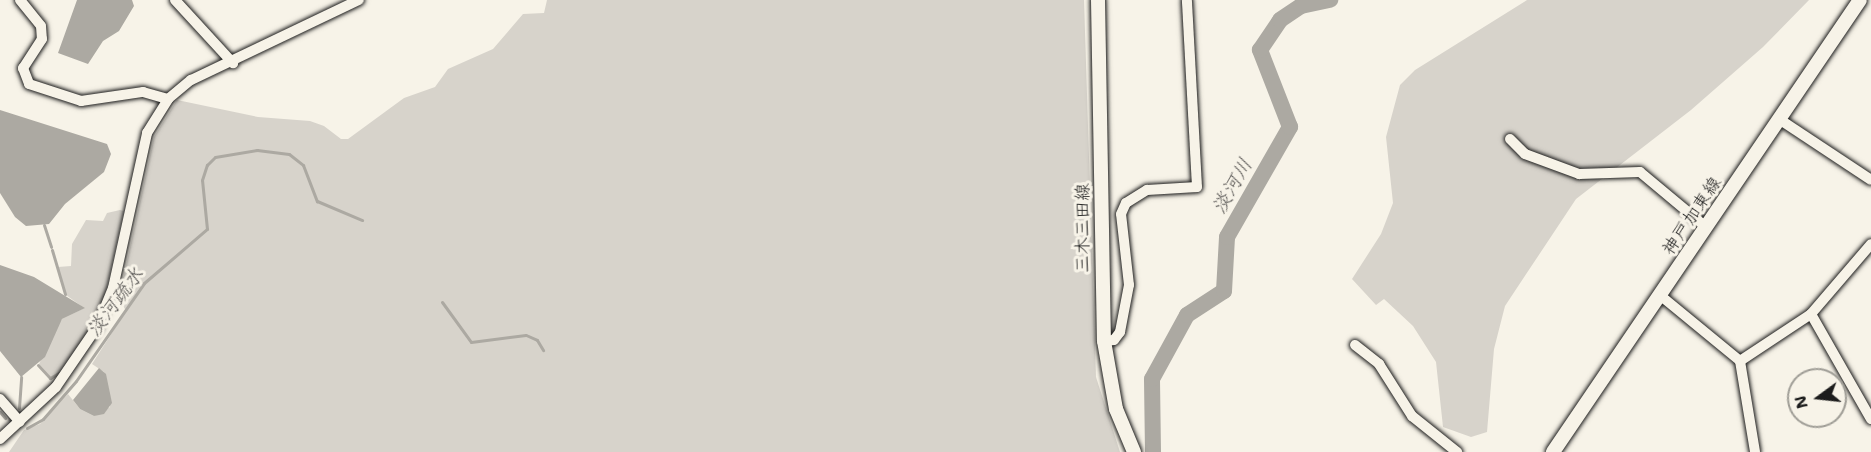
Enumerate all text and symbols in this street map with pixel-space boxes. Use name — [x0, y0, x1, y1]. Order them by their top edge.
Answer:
water label: 淡河川 — [1207, 154, 1257, 218]
street label: 神戸加東線 — [1658, 173, 1726, 259]
street label: 三木三田線 — [1072, 183, 1094, 273]
water label: 淡河疏水 — [81, 263, 149, 341]
north arrow — [1787, 368, 1847, 428]
text: N — [1789, 393, 1813, 411]

